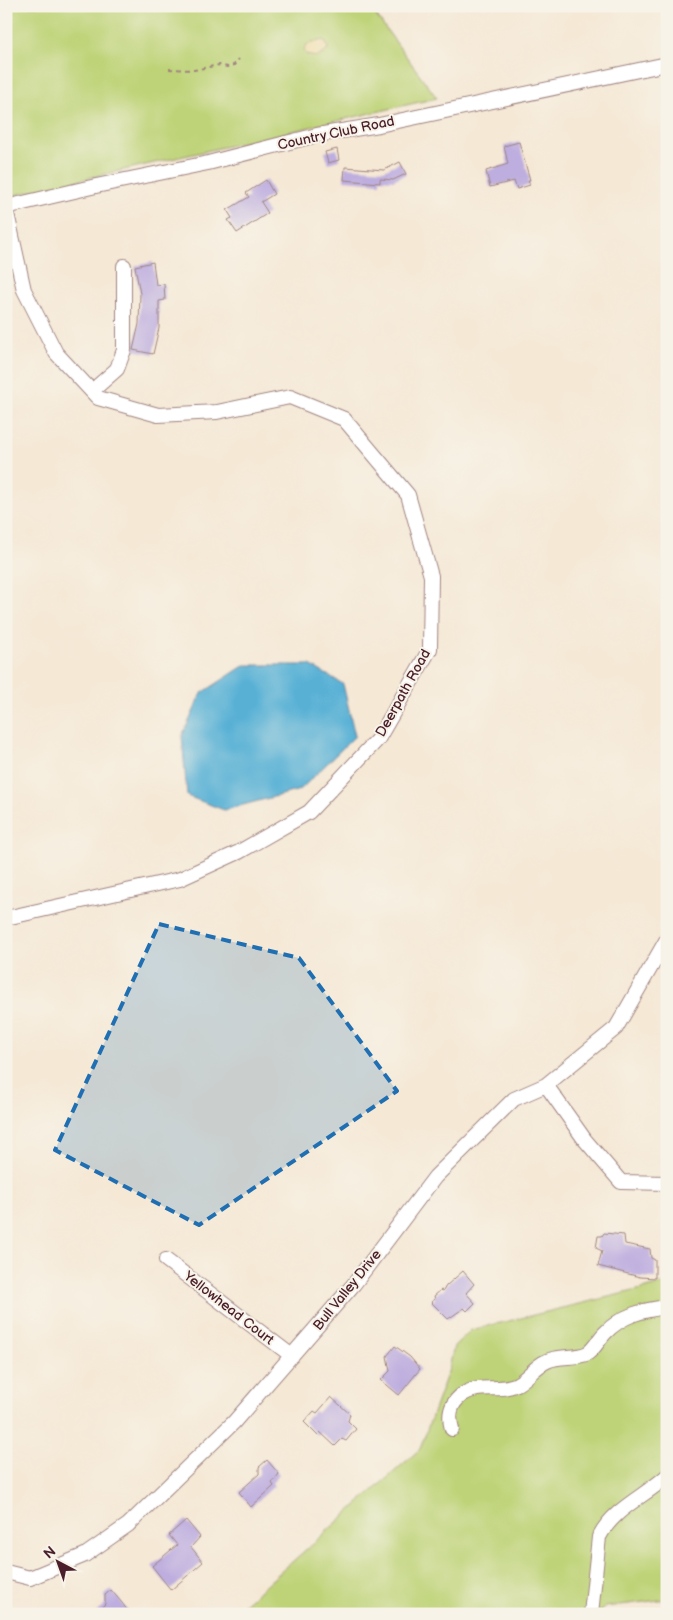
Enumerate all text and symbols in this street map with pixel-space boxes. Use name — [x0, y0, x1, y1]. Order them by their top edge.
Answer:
street label: Country Club Road — [276, 112, 396, 154]
street label: Deerpath Road — [372, 646, 434, 740]
street label: Bull Valley Drive — [309, 1246, 385, 1334]
street label: Yellowhead Court — [180, 1267, 278, 1349]
north arrow — [32, 1538, 82, 1588]
text: N — [40, 1543, 59, 1562]

